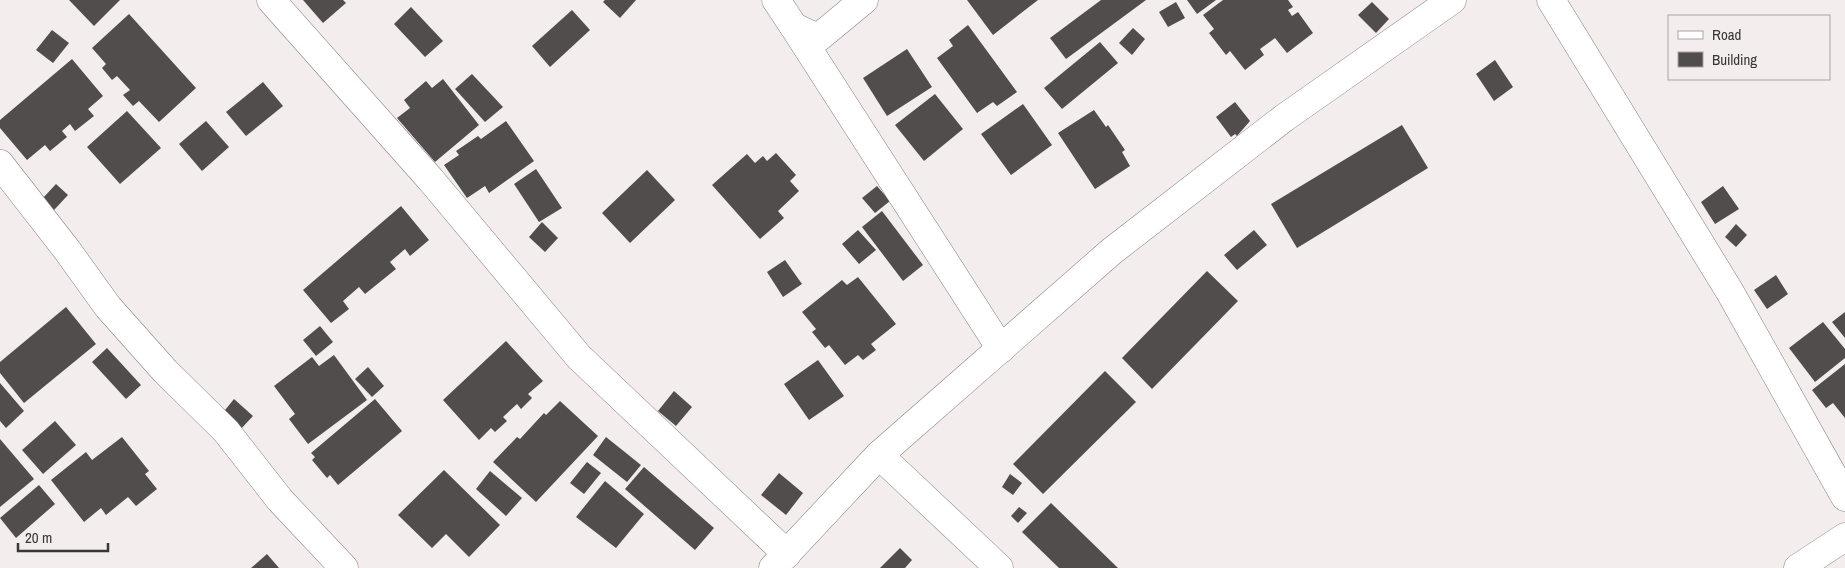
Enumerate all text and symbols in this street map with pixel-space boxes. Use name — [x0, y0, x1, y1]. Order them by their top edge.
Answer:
legend — [1668, 15, 1830, 80]
text: Road — [1712, 24, 1741, 45]
text: Building — [1712, 49, 1757, 70]
scale bar — [18, 520, 108, 552]
text: 20 m — [25, 527, 52, 548]

